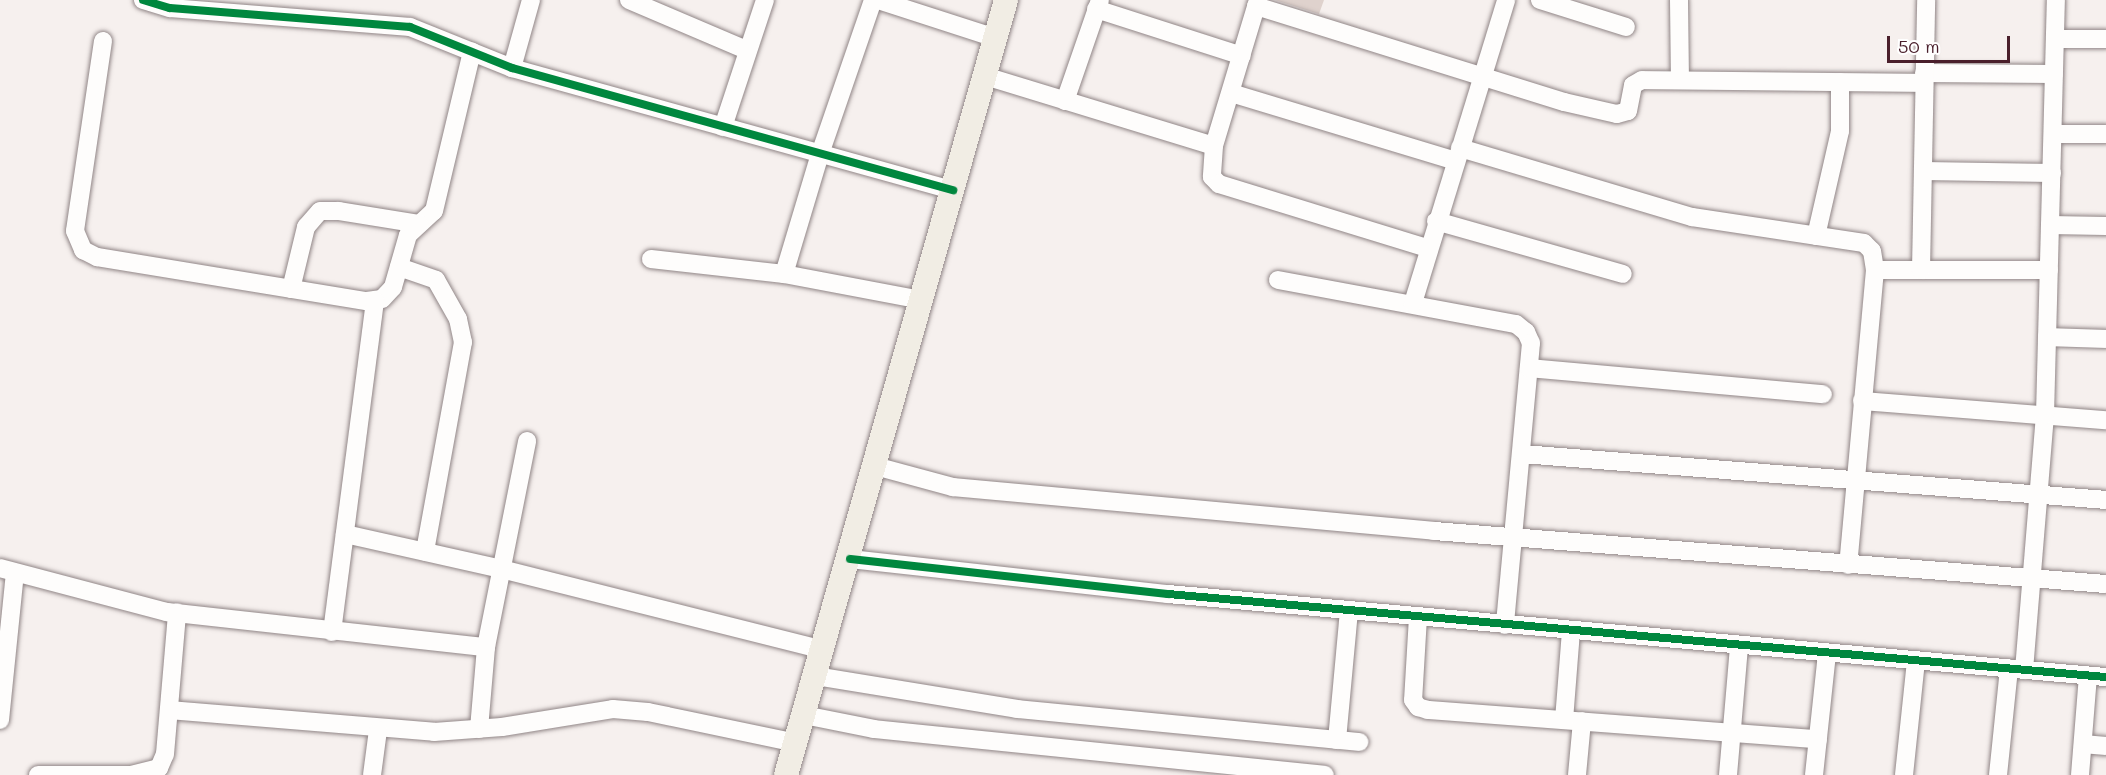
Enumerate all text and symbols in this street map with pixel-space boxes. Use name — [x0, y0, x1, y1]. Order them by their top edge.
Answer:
scale bar — [1890, 24, 2013, 62]
text: 50 m — [1898, 34, 1940, 58]

